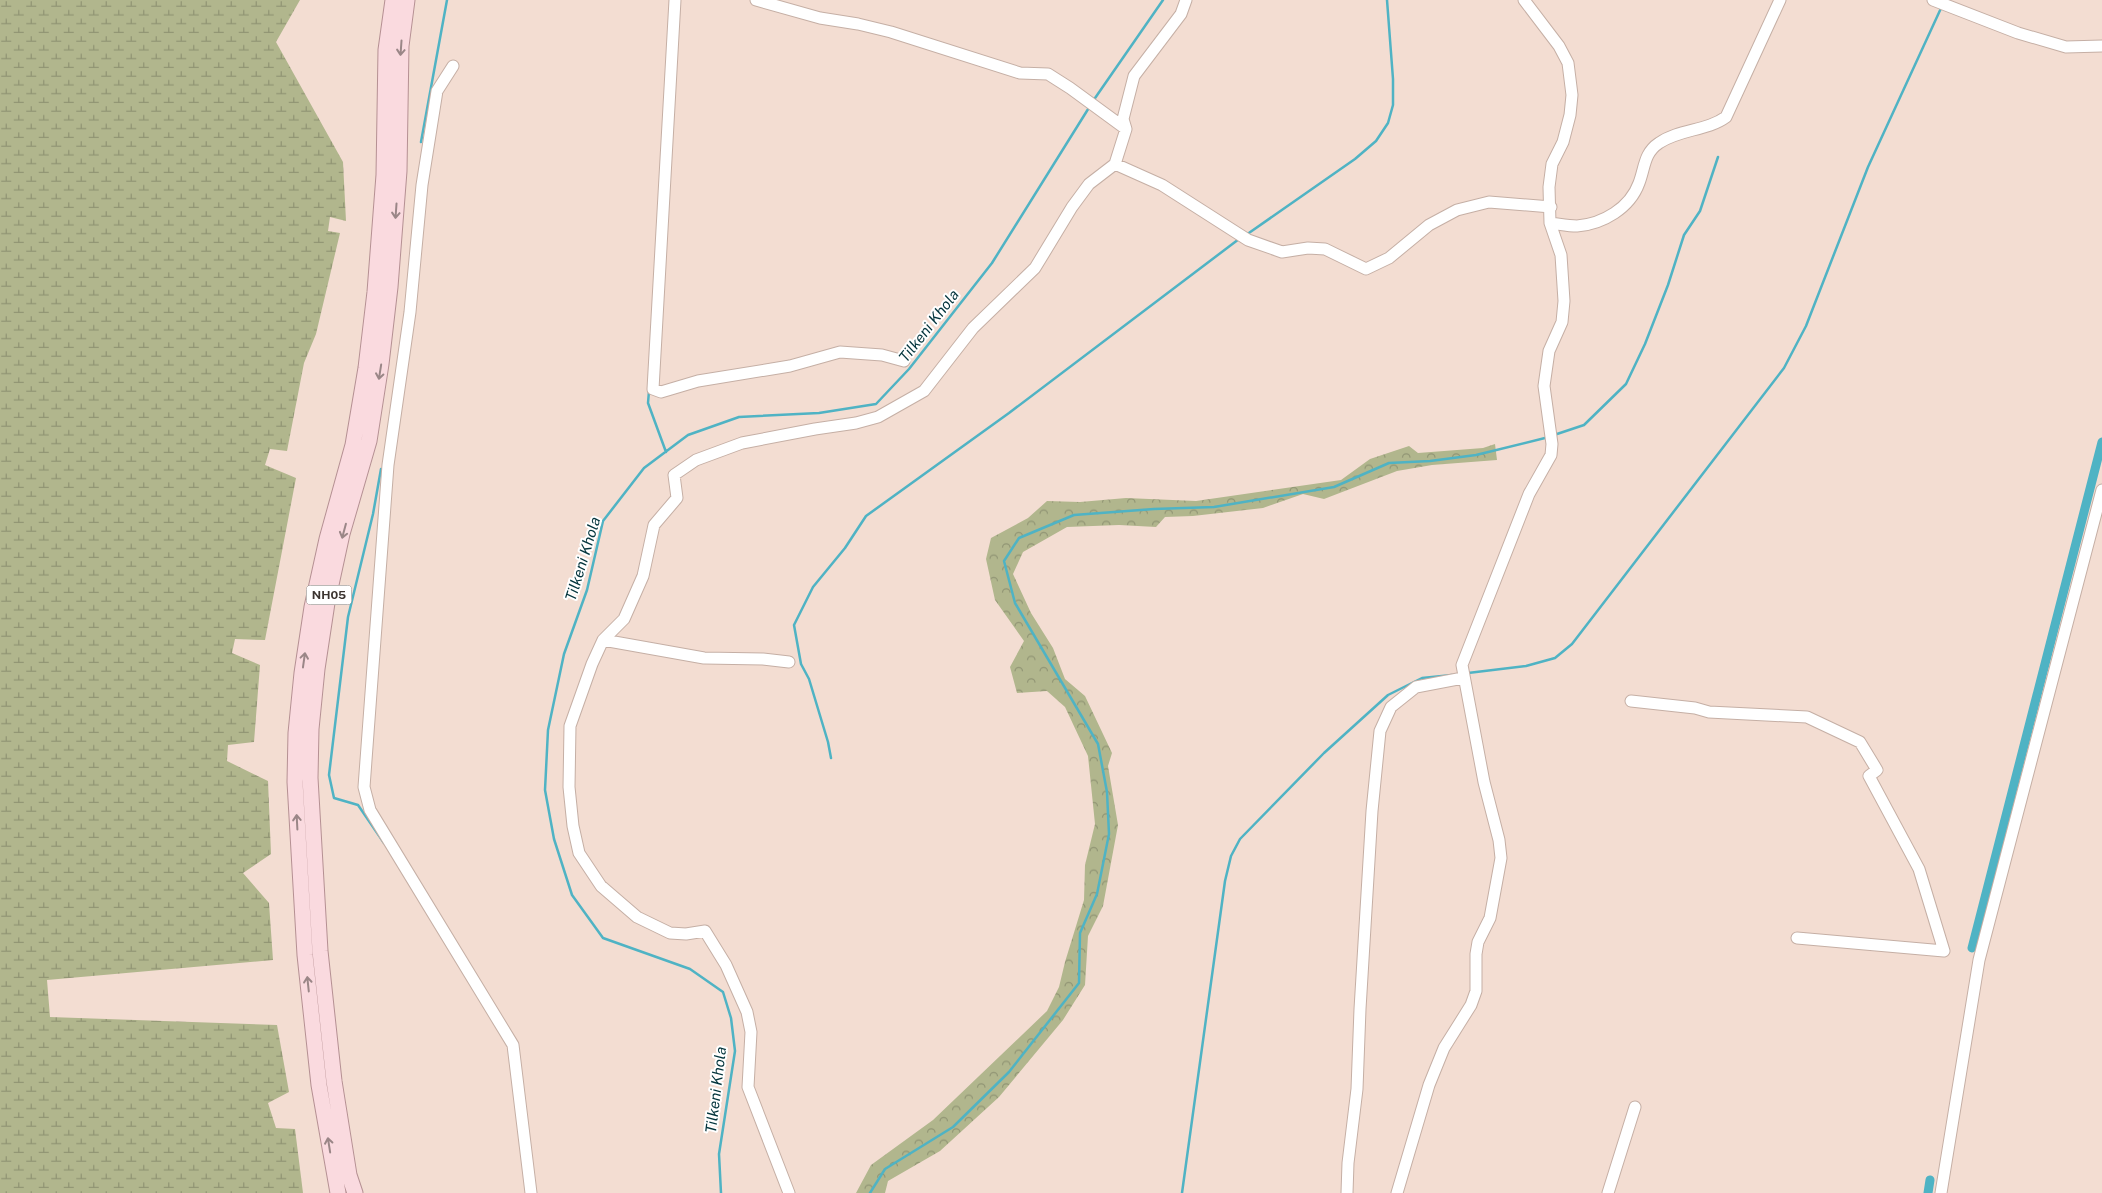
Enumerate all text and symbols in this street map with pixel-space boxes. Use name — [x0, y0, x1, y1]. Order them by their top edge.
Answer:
one-way arrow — [397, 40, 406, 56]
one-way arrow — [391, 202, 400, 218]
water label: Tilkeni Khola — [895, 286, 962, 365]
one-way arrow — [375, 364, 385, 380]
water label: Tilkeni Khola — [562, 515, 603, 603]
one-way arrow — [338, 522, 348, 538]
road number: NH05 — [306, 586, 352, 604]
one-way arrow — [299, 652, 309, 668]
one-way arrow — [292, 814, 302, 830]
one-way arrow — [303, 976, 313, 992]
water label: Tilkeni Khola — [702, 1046, 729, 1134]
one-way arrow — [324, 1138, 334, 1154]

